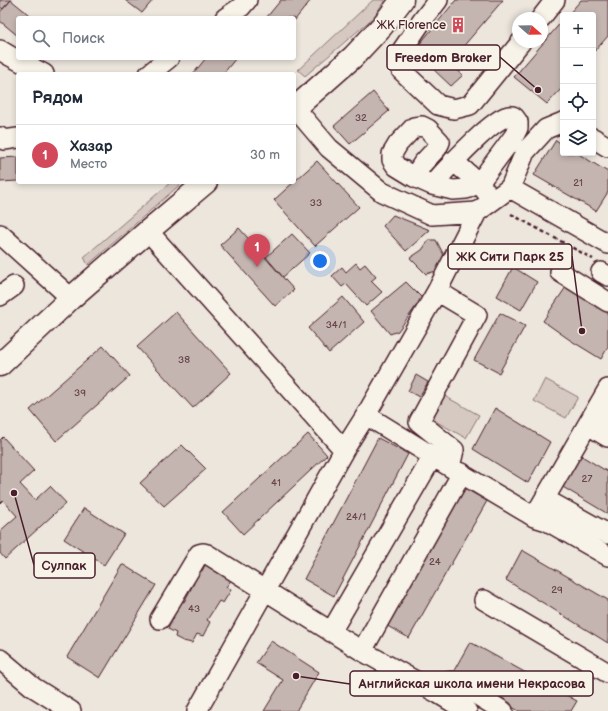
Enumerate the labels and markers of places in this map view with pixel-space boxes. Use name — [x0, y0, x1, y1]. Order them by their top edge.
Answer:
building icon: ЖК Florence — [449, 16, 467, 34]
place label: ЖК Florence — [376, 18, 446, 33]
callout: Freedom Broker — [387, 45, 500, 70]
pin: 1 — [244, 234, 270, 267]
callout: ЖК Сити Парк 25 — [448, 244, 572, 269]
callout: Сулпак — [34, 553, 95, 578]
callout: Английская школа имени Некрасова — [350, 671, 593, 696]

